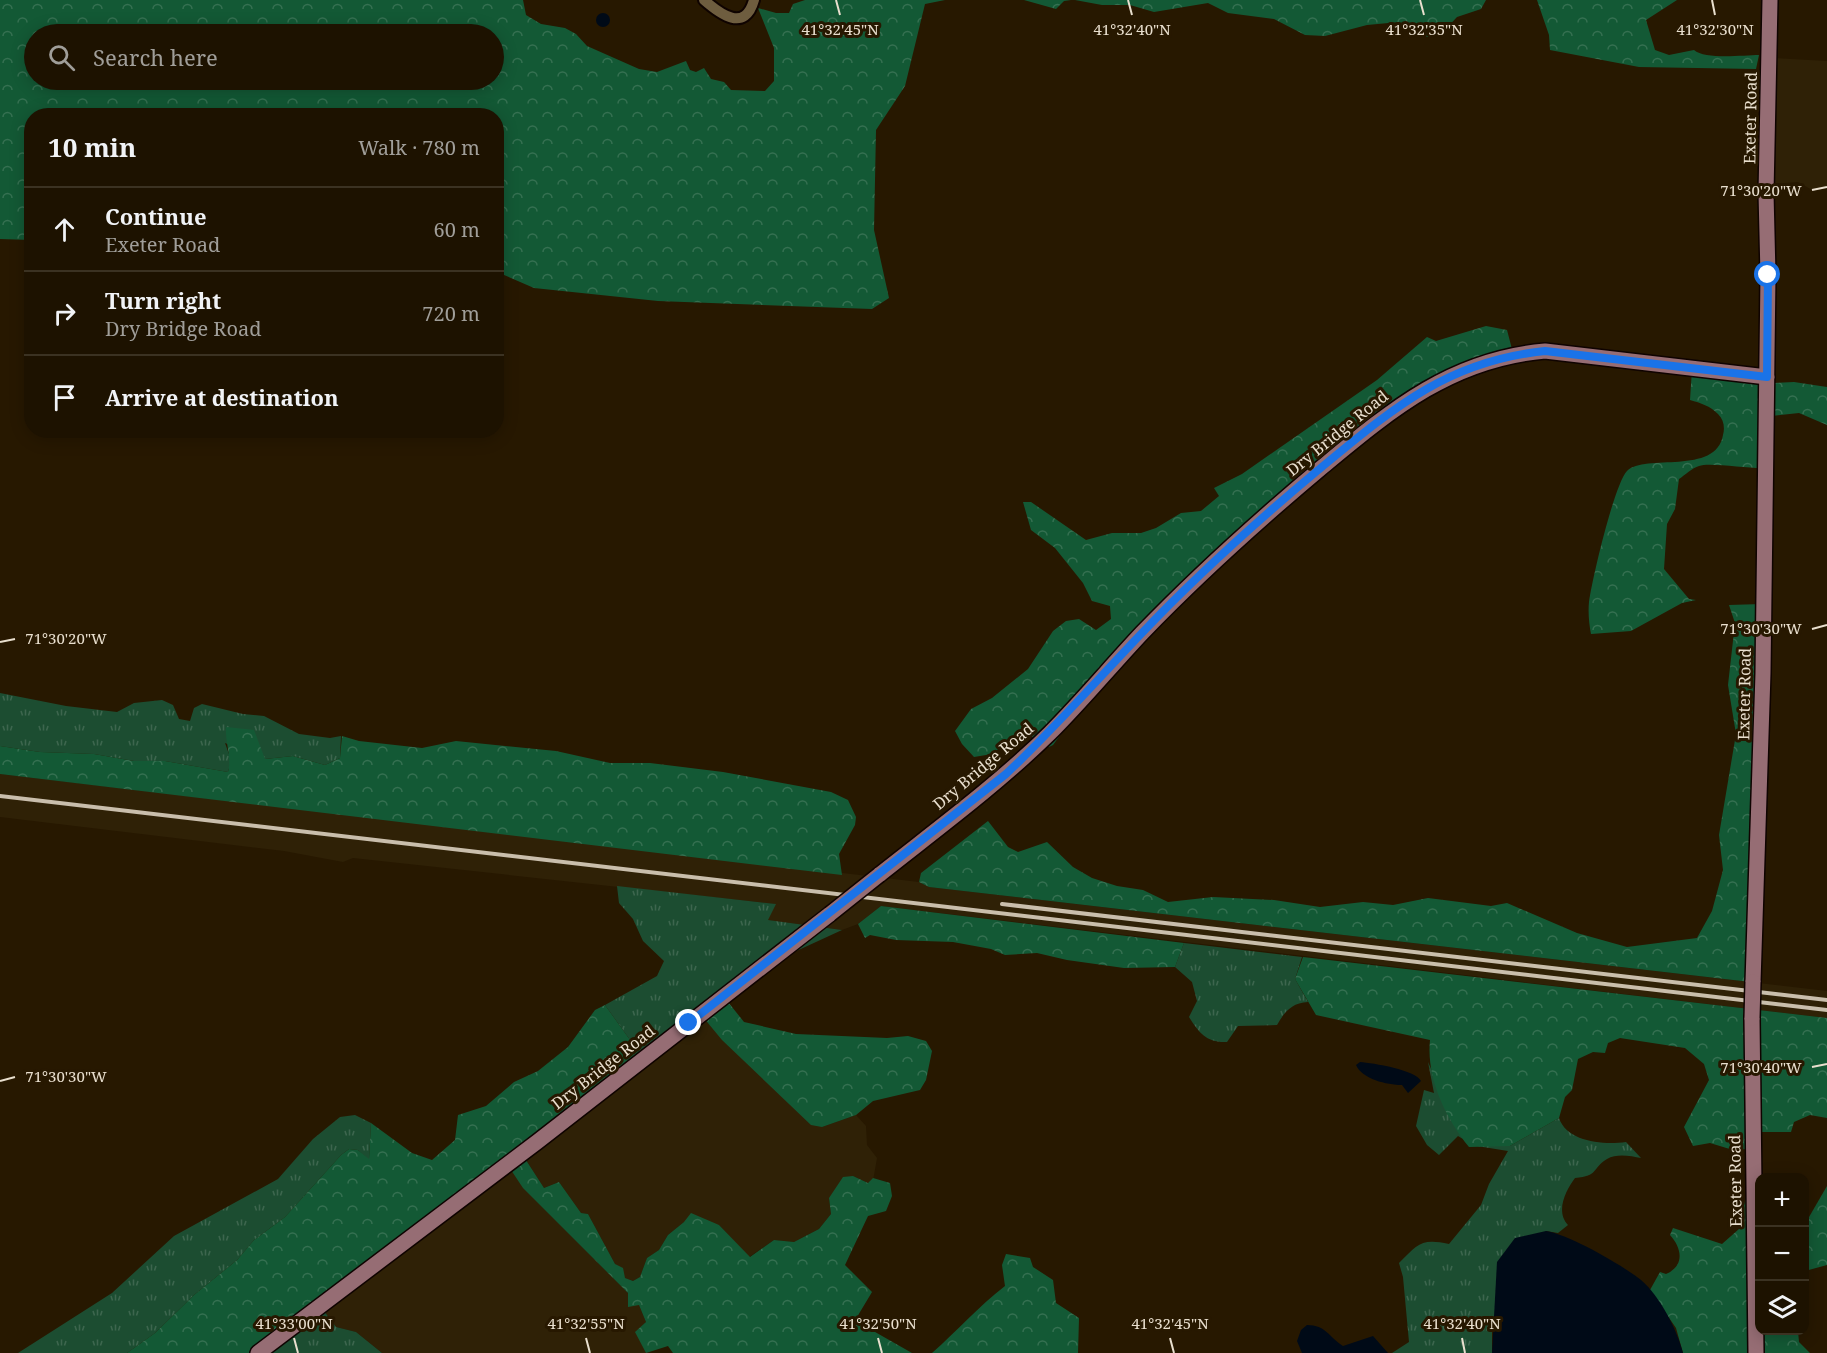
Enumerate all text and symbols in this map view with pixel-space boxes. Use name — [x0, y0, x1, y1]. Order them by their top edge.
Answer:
text: 41°32'45"N — [801, 19, 879, 39]
text: 41°32'40"N — [1093, 19, 1171, 39]
text: 41°32'35"N — [1385, 19, 1463, 39]
text: 41°32'30"N — [1676, 19, 1754, 39]
search box — [24, 24, 504, 90]
icon: search — [45, 41, 78, 74]
text: Search here — [93, 42, 218, 72]
street label: Exeter Road — [1738, 72, 1762, 164]
text: 10 min — [48, 129, 136, 165]
text: Walk · 780 m — [358, 134, 480, 161]
text: 71°30'20"W — [1720, 180, 1802, 200]
text: Continue — [105, 201, 207, 231]
icon: ahead — [48, 213, 81, 246]
text: 60 m — [434, 216, 480, 243]
text: Exeter Road — [105, 231, 220, 258]
route start — [1754, 261, 1780, 287]
text: Turn right — [105, 285, 221, 315]
icon: right — [48, 297, 81, 330]
text: 720 m — [422, 300, 480, 327]
text: Dry Bridge Road — [105, 315, 262, 342]
icon: arrive — [48, 381, 81, 414]
text: Arrive at destination — [105, 382, 339, 412]
street label: Dry Bridge Road — [1281, 385, 1393, 481]
text: 71°30'30"W — [1720, 618, 1802, 638]
text: 71°30'20"W — [25, 628, 107, 648]
street label: Exeter Road — [1732, 648, 1756, 740]
street label: Dry Bridge Road — [928, 717, 1038, 815]
route end — [675, 1009, 701, 1035]
street label: Dry Bridge Road — [547, 1020, 659, 1114]
text: 71°30'40"W — [1720, 1057, 1802, 1077]
text: 71°30'30"W — [25, 1066, 107, 1086]
street label: Exeter Road — [1723, 1135, 1747, 1227]
map controls — [1755, 1173, 1809, 1335]
button: + — [1755, 1173, 1809, 1227]
button: − — [1755, 1227, 1809, 1281]
button: layers — [1755, 1281, 1809, 1335]
text: 41°33'00"N — [255, 1313, 333, 1333]
text: 41°32'55"N — [547, 1313, 625, 1333]
text: 41°32'50"N — [839, 1313, 917, 1333]
text: 41°32'45"N — [1131, 1313, 1209, 1333]
text: 41°32'40"N — [1423, 1313, 1501, 1333]

